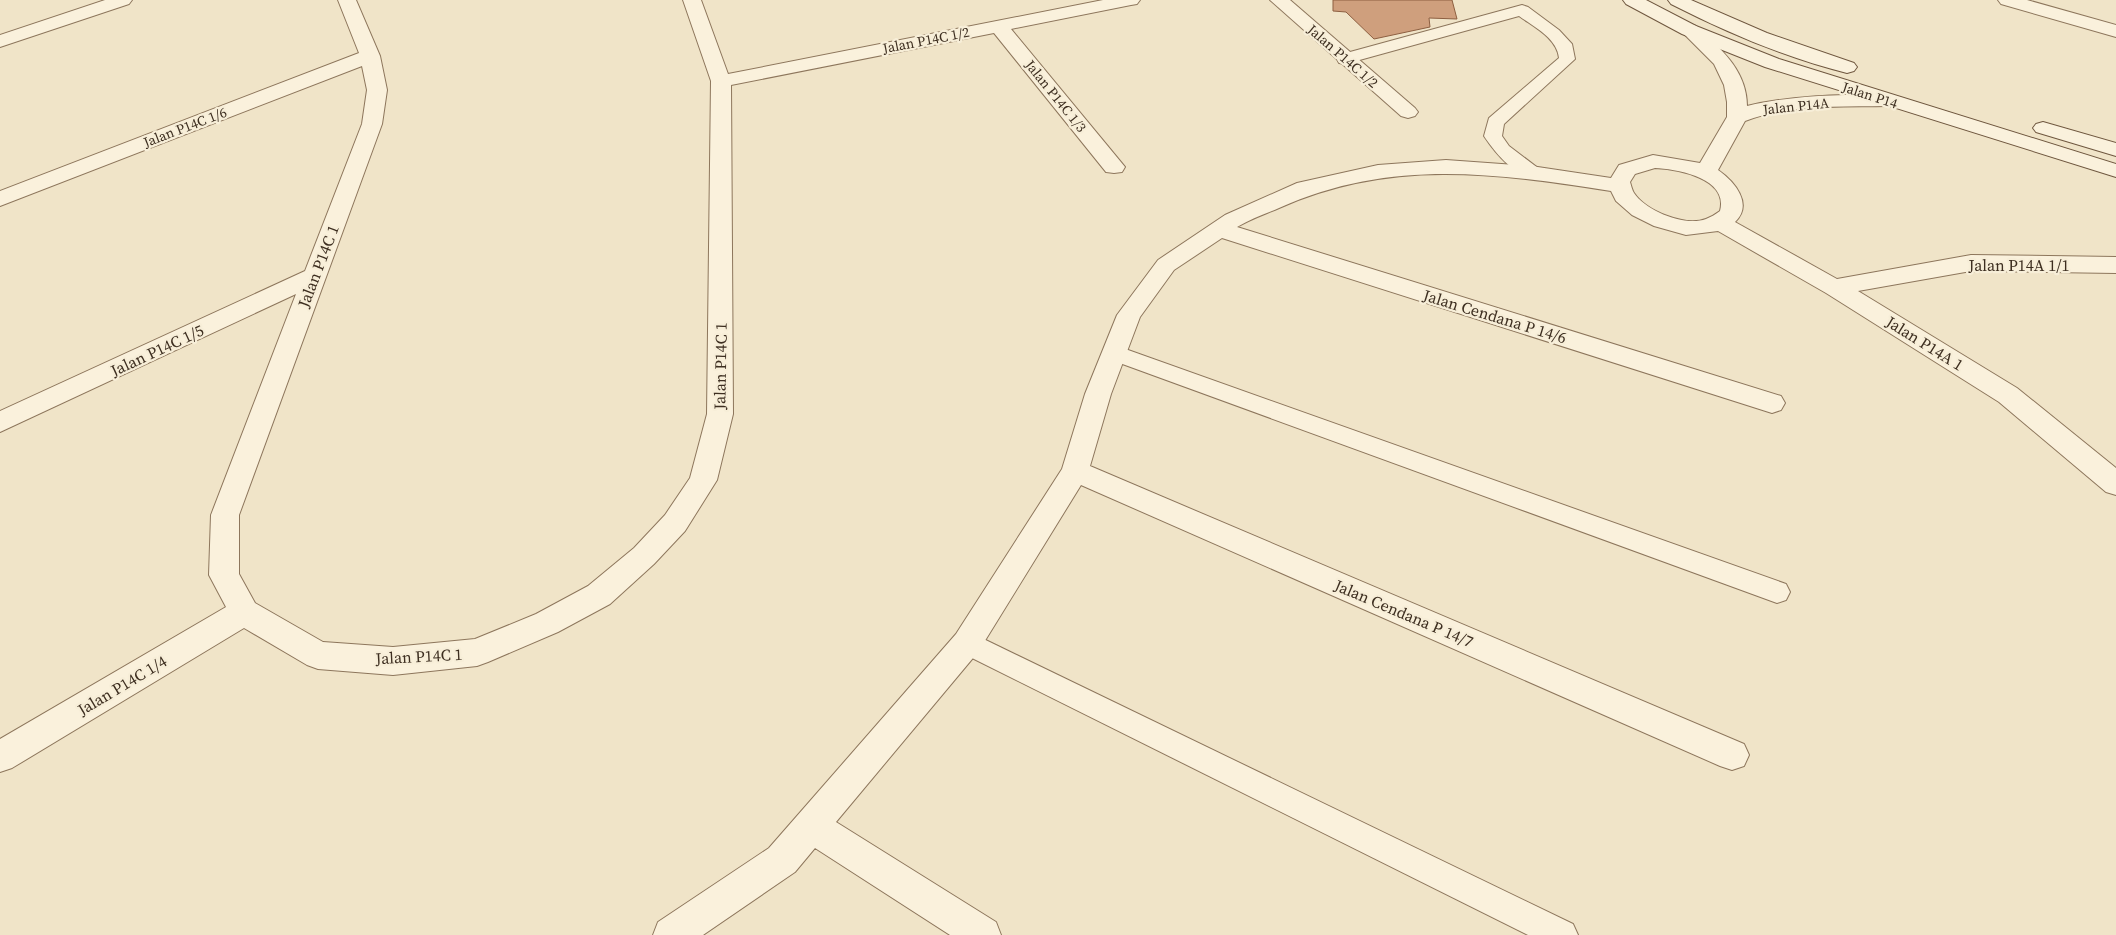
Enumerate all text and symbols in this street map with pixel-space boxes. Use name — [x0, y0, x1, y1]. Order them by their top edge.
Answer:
street label: Jalan P14C 1/2 — [1303, 19, 1383, 92]
street label: Jalan P14C 1/2 — [880, 22, 971, 58]
street label: Jalan P14C 1/3 — [1020, 55, 1091, 136]
street label: Jalan P14 — [1839, 76, 1900, 113]
street label: Jalan P14A — [1761, 93, 1831, 120]
street label: Jalan P14C 1/6 — [140, 102, 230, 152]
street label: Jalan P14C 1 — [292, 221, 344, 312]
street label: Jalan P14A 1/1 — [1968, 254, 2069, 276]
street label: Jalan Cendana P 14/6 — [1420, 283, 1569, 348]
street label: Jalan P14A 1 — [1881, 310, 1968, 376]
street label: Jalan P14C 1/5 — [106, 319, 207, 382]
street label: Jalan P14C 1 — [708, 322, 732, 411]
street label: Jalan Cendana P 14/7 — [1330, 573, 1477, 652]
street label: Jalan P14C 1 — [374, 643, 463, 669]
street label: Jalan P14C 1/4 — [72, 650, 171, 721]

